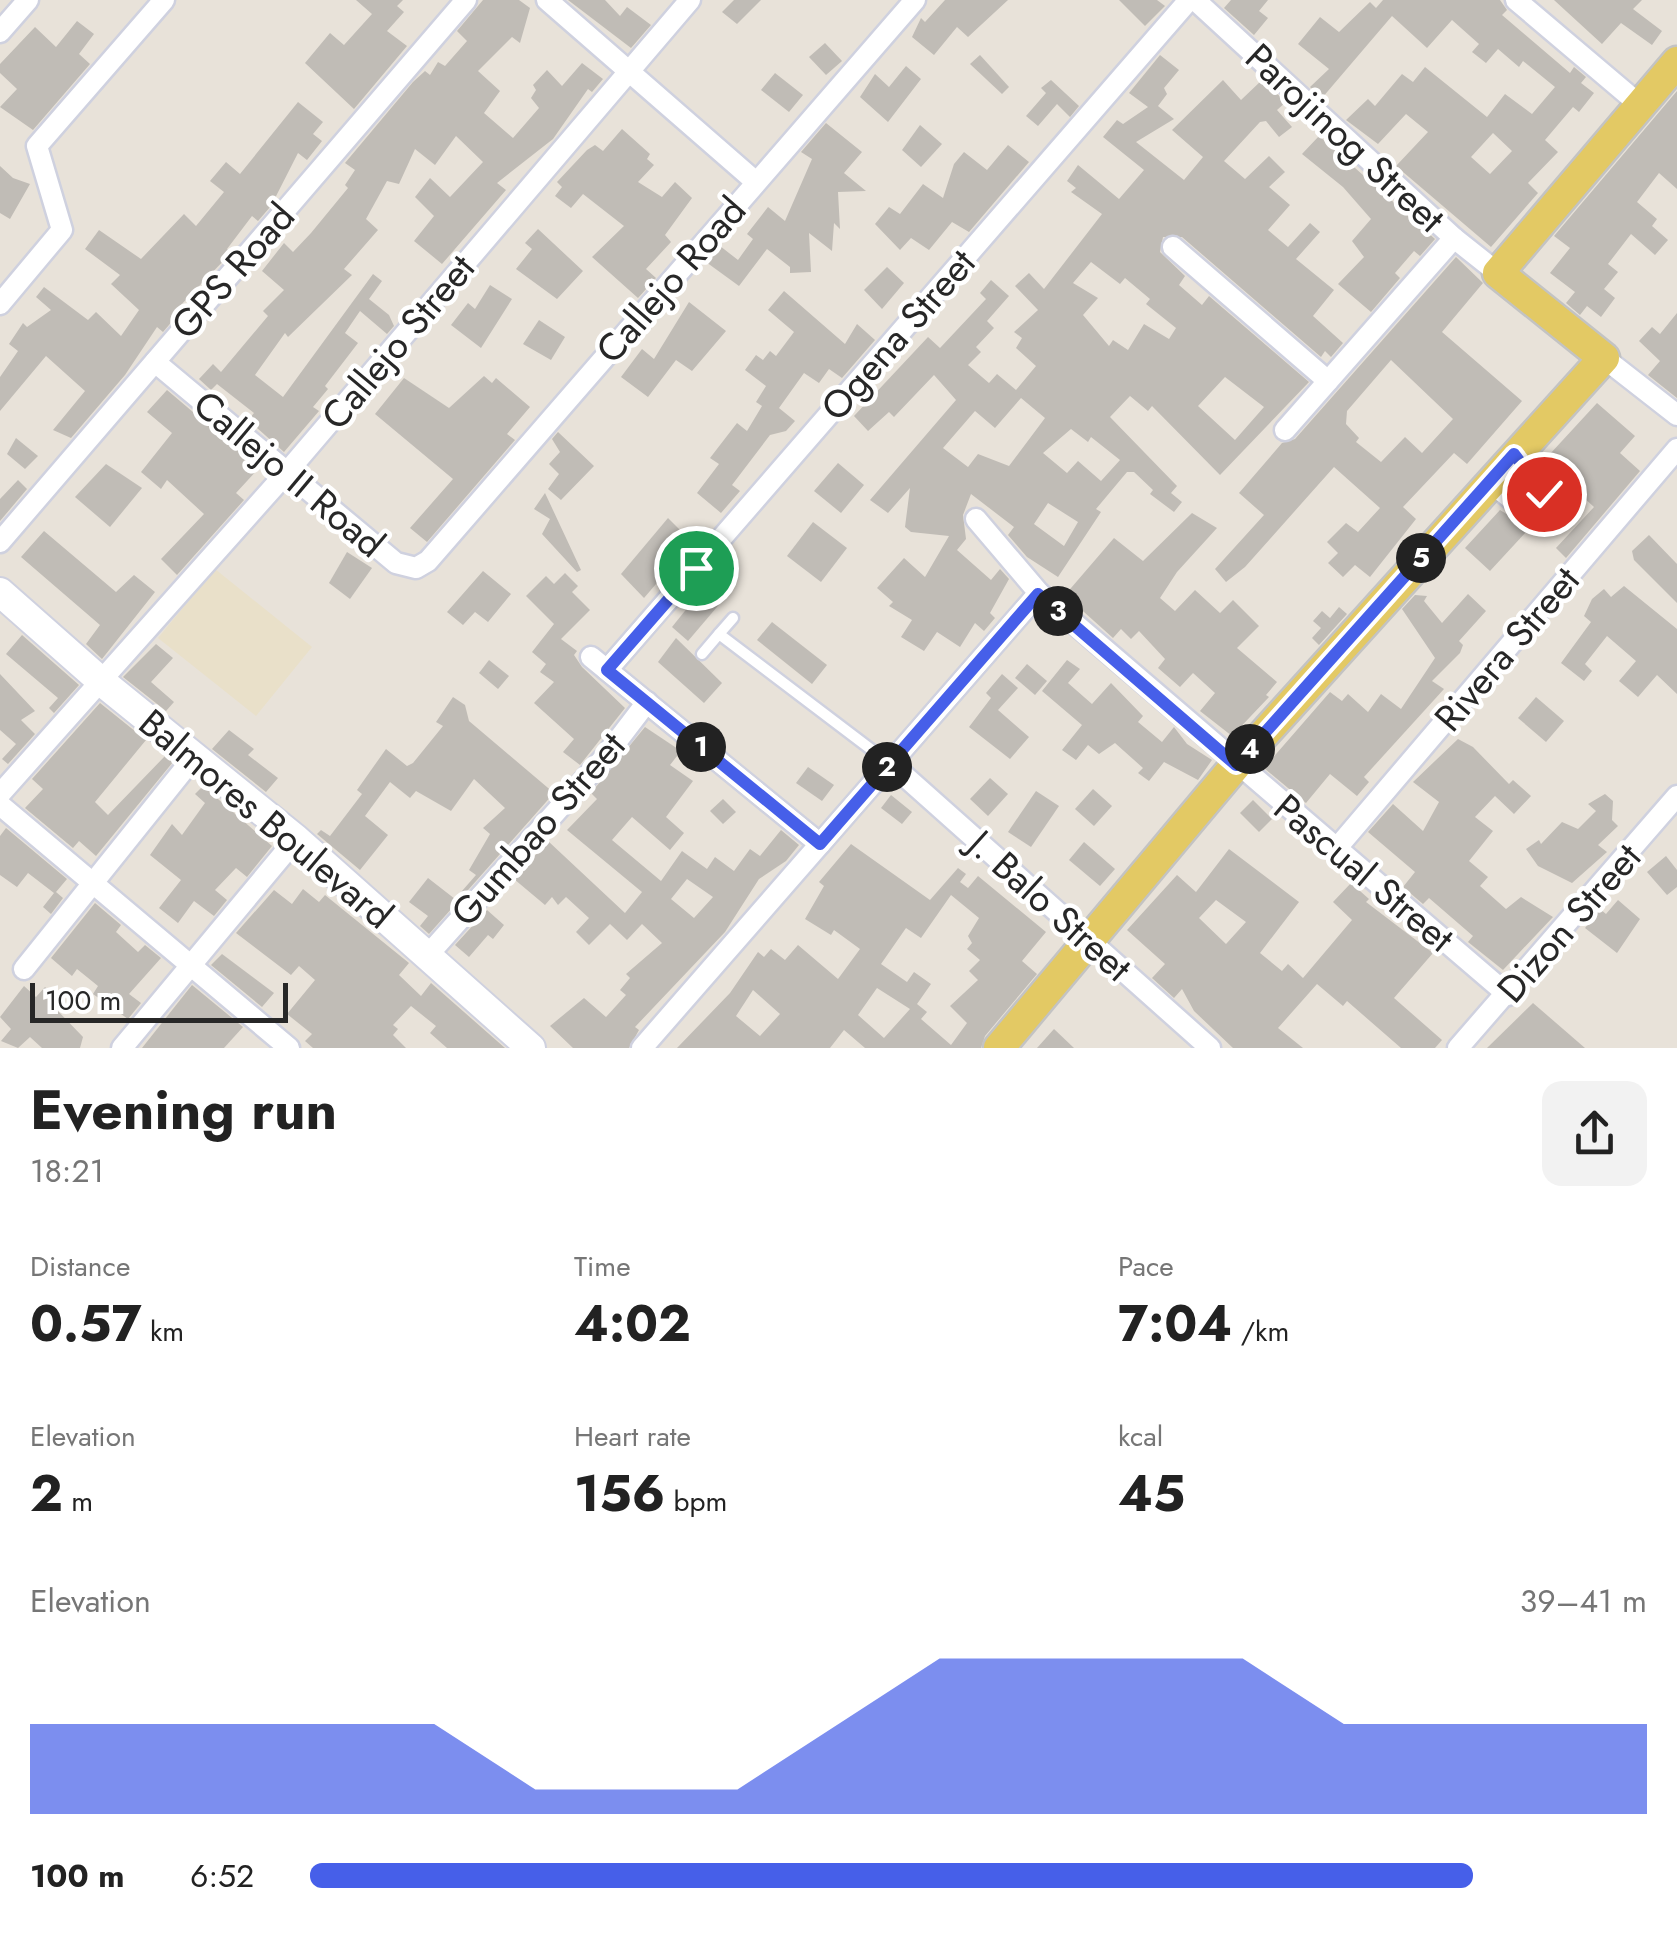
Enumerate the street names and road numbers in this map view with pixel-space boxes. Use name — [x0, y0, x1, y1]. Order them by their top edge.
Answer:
street label: Parojinog Street — [1233, 31, 1457, 245]
street label: Callejo Road — [583, 184, 759, 375]
street label: GPS Road — [158, 191, 307, 351]
street label: Ogena Street — [807, 237, 988, 433]
street label: Callejo Street — [308, 242, 487, 441]
street label: Callejo II Road — [182, 377, 397, 570]
street label: Rivera Street — [1421, 554, 1592, 743]
street label: Balmores Boulevard — [127, 696, 405, 941]
street label: Gumbao Street — [438, 719, 638, 938]
street label: Pascual Street — [1262, 781, 1466, 965]
street label: J. Balo Street — [953, 814, 1144, 994]
street label: Dizon Street — [1484, 831, 1653, 1014]

